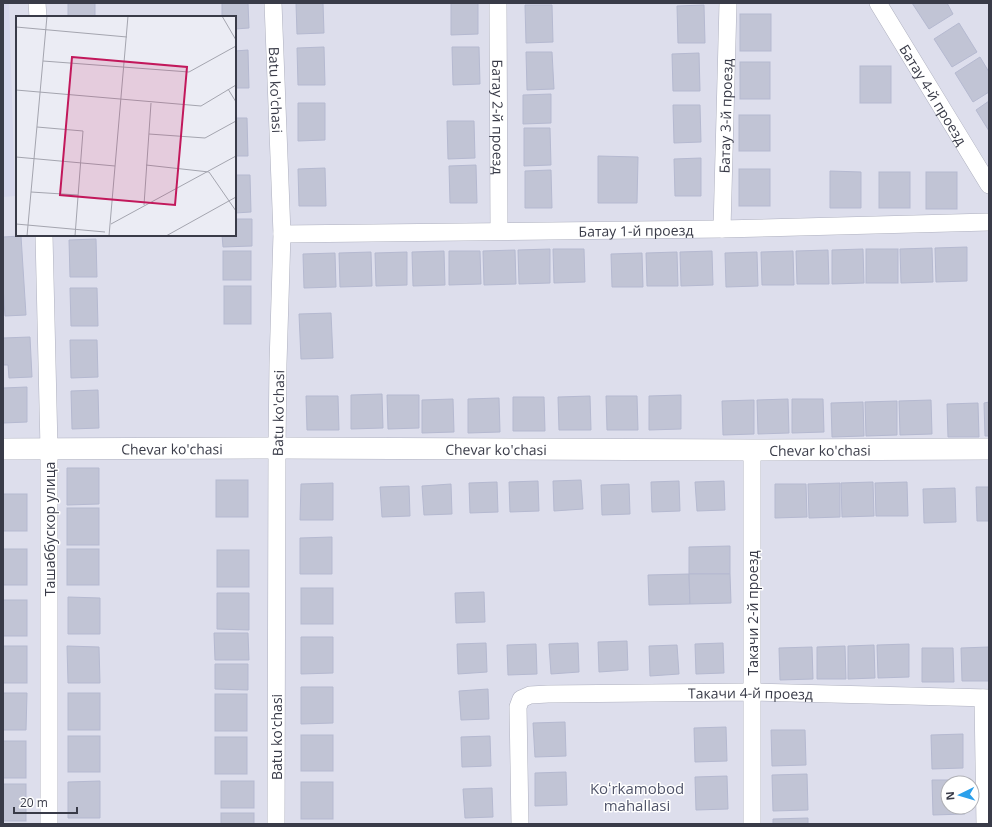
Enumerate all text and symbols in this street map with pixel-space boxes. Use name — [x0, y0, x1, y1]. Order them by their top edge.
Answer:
inset map — [16, 16, 236, 236]
street label: Батау 4-й проезд — [896, 40, 972, 148]
street label: Batu ko'chasi — [265, 46, 288, 133]
street label: Батау 3-й проезд — [714, 58, 736, 174]
street label: Батау 2-й проезд — [489, 60, 508, 174]
street label: Батау 1-й проезд — [578, 220, 694, 240]
street label: Batu ko'chasi — [268, 370, 288, 456]
street label: Chevar ko'chasi — [121, 439, 223, 458]
street label: Chevar ko'chasi — [445, 439, 547, 459]
street label: Chevar ko'chasi — [769, 440, 871, 459]
street label: Ташаббускор улица — [40, 462, 59, 596]
street label: Такачи 2-й проезд — [743, 551, 762, 675]
street label: Такачи 4-й проезд — [688, 682, 813, 703]
street label: Batu ko'chasi — [267, 694, 286, 780]
north arrow — [940, 775, 980, 815]
district label: Koʻrkamobod mahallasi — [590, 778, 684, 815]
scale bar — [14, 789, 77, 815]
text: N — [942, 791, 957, 801]
text: 20 m — [20, 794, 48, 811]

